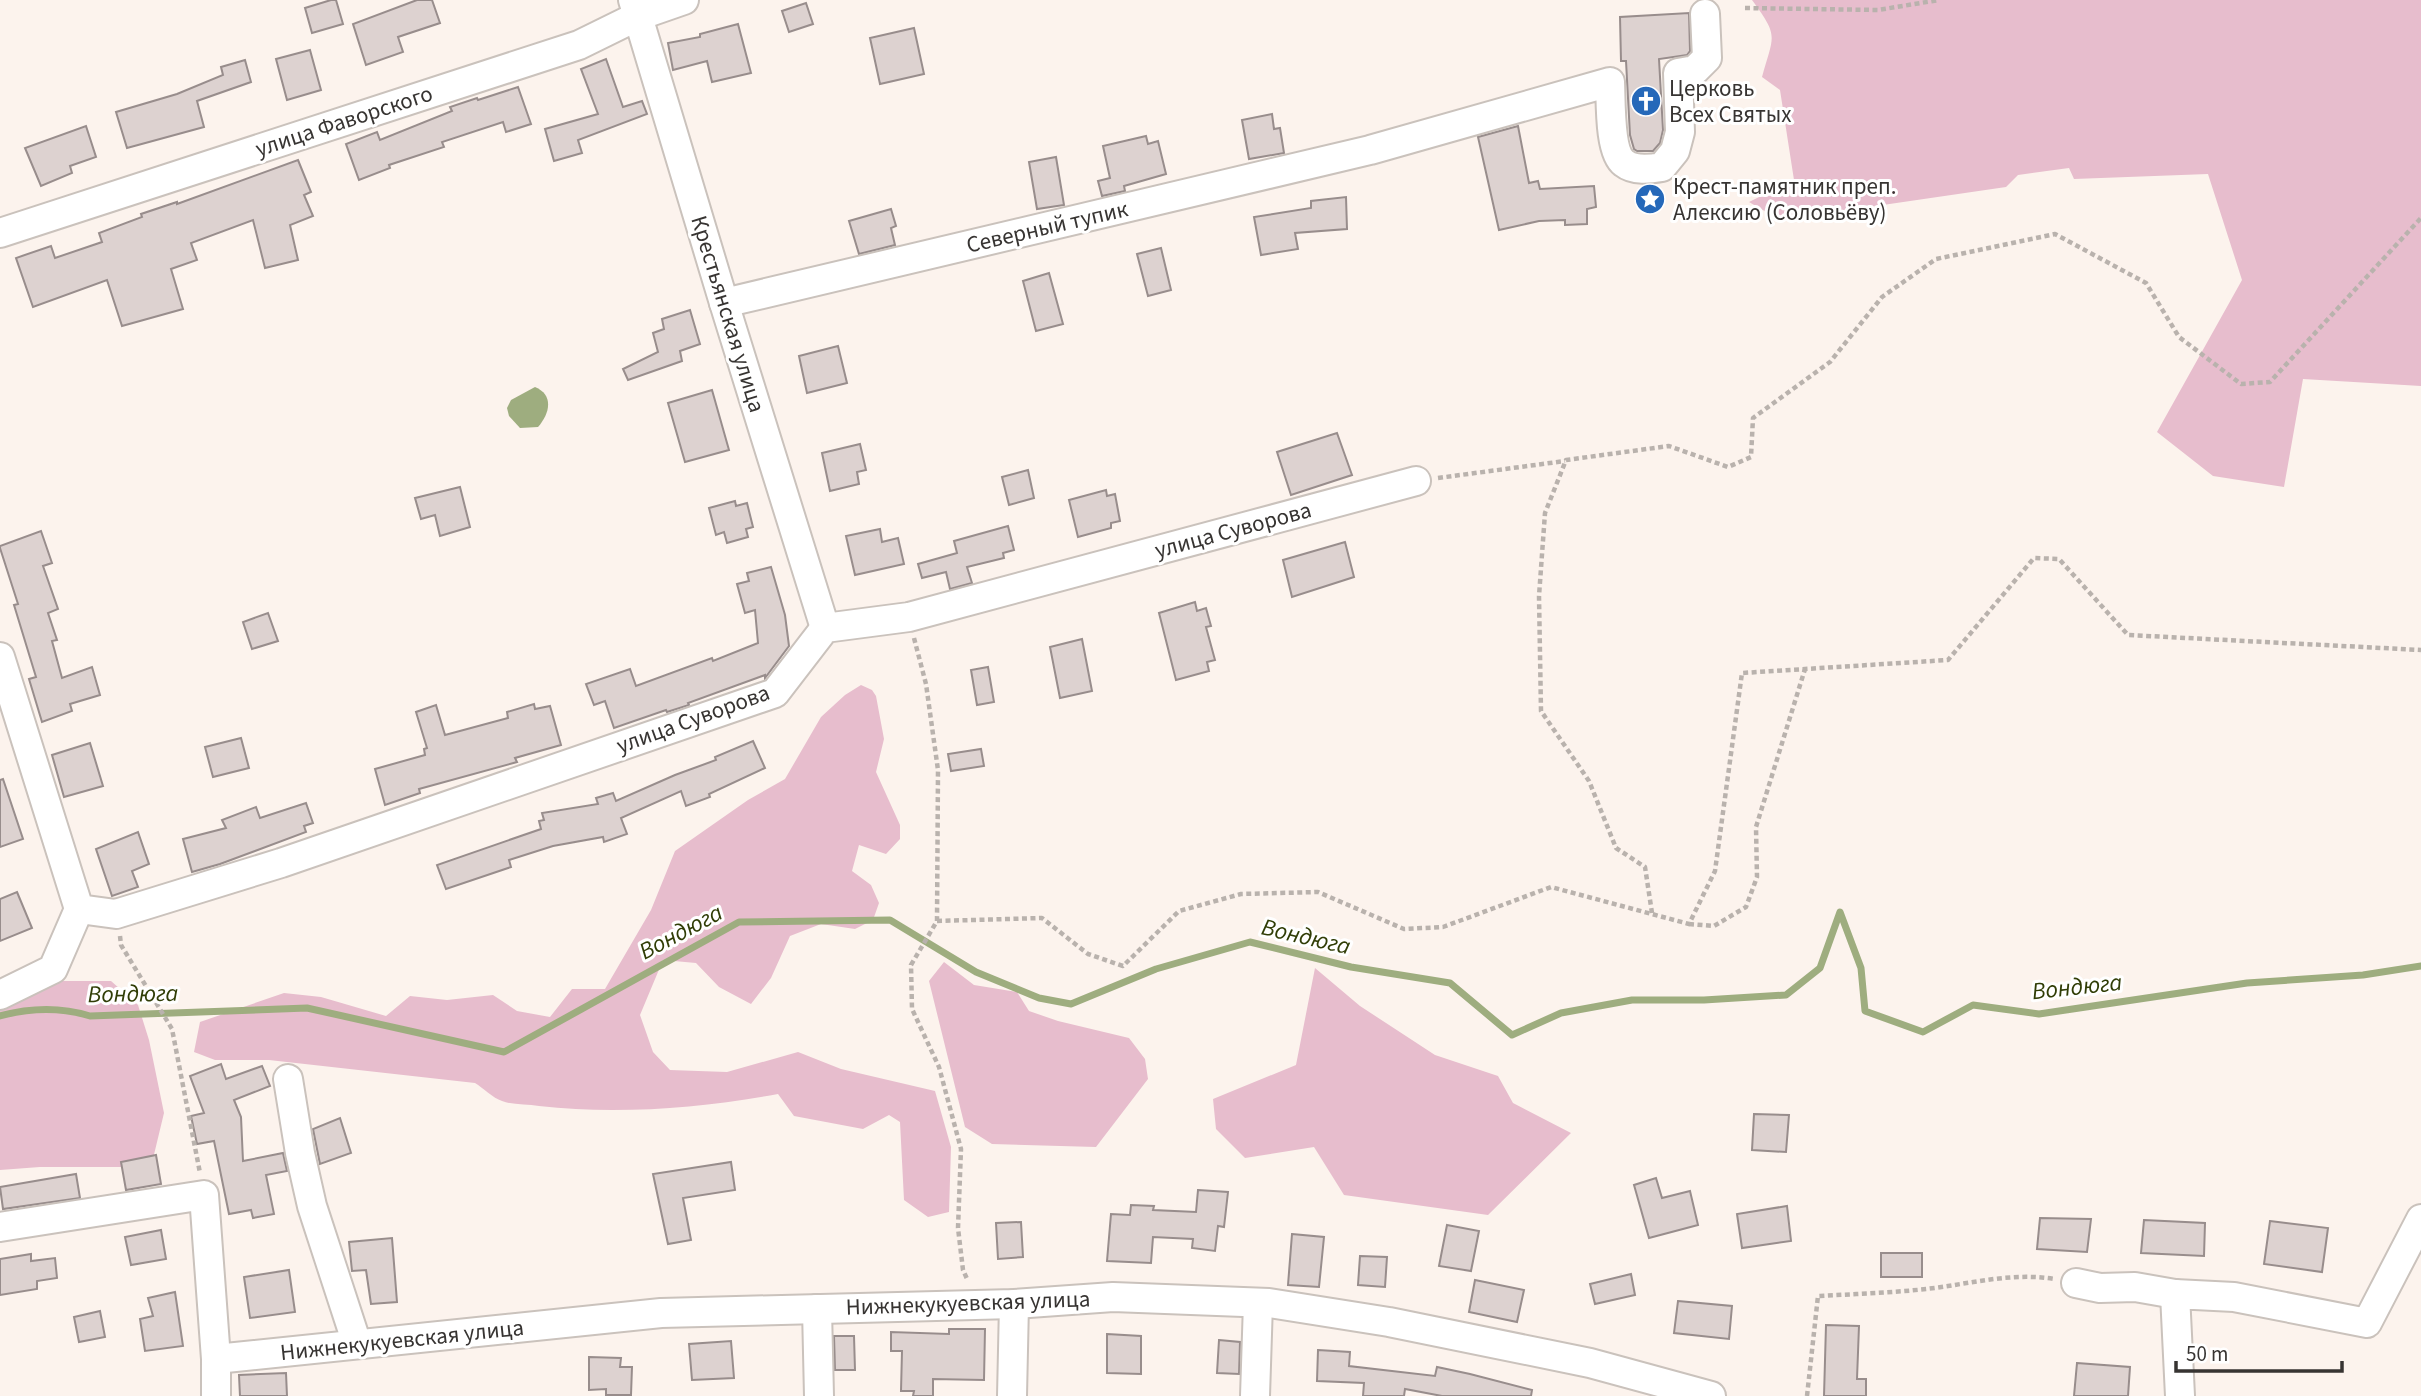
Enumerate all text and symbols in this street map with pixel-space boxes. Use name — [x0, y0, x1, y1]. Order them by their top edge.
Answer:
place label: Церковь Всех Святых — [1669, 72, 1792, 131]
street label: улица Фаворского — [251, 77, 437, 165]
church icon: Церковь Всех Святых — [1629, 84, 1663, 118]
place label: Крест-памятник преп. Алексию (Соловьёву) — [1673, 170, 1896, 229]
place icon: Крест-памятник преп. Алексию (Соловьёву) — [1633, 182, 1667, 216]
street label: Северный тупик — [963, 192, 1132, 262]
street label: Крестьянская улица — [682, 212, 774, 416]
street label: улица Суворова — [1151, 493, 1315, 567]
street label: улица Суворова — [612, 676, 774, 762]
water label: Вондюга — [633, 895, 729, 969]
water label: Вондюга — [1258, 910, 1354, 964]
water label: Вондюга — [2030, 965, 2124, 1009]
water label: Вондюга — [87, 976, 179, 1012]
street label: Нижнекукуевская улица — [845, 1282, 1091, 1324]
street label: Нижнекукуевская улица — [279, 1311, 525, 1369]
scale bar — [2176, 1330, 2342, 1374]
text: 50 m — [2186, 1339, 2228, 1369]

